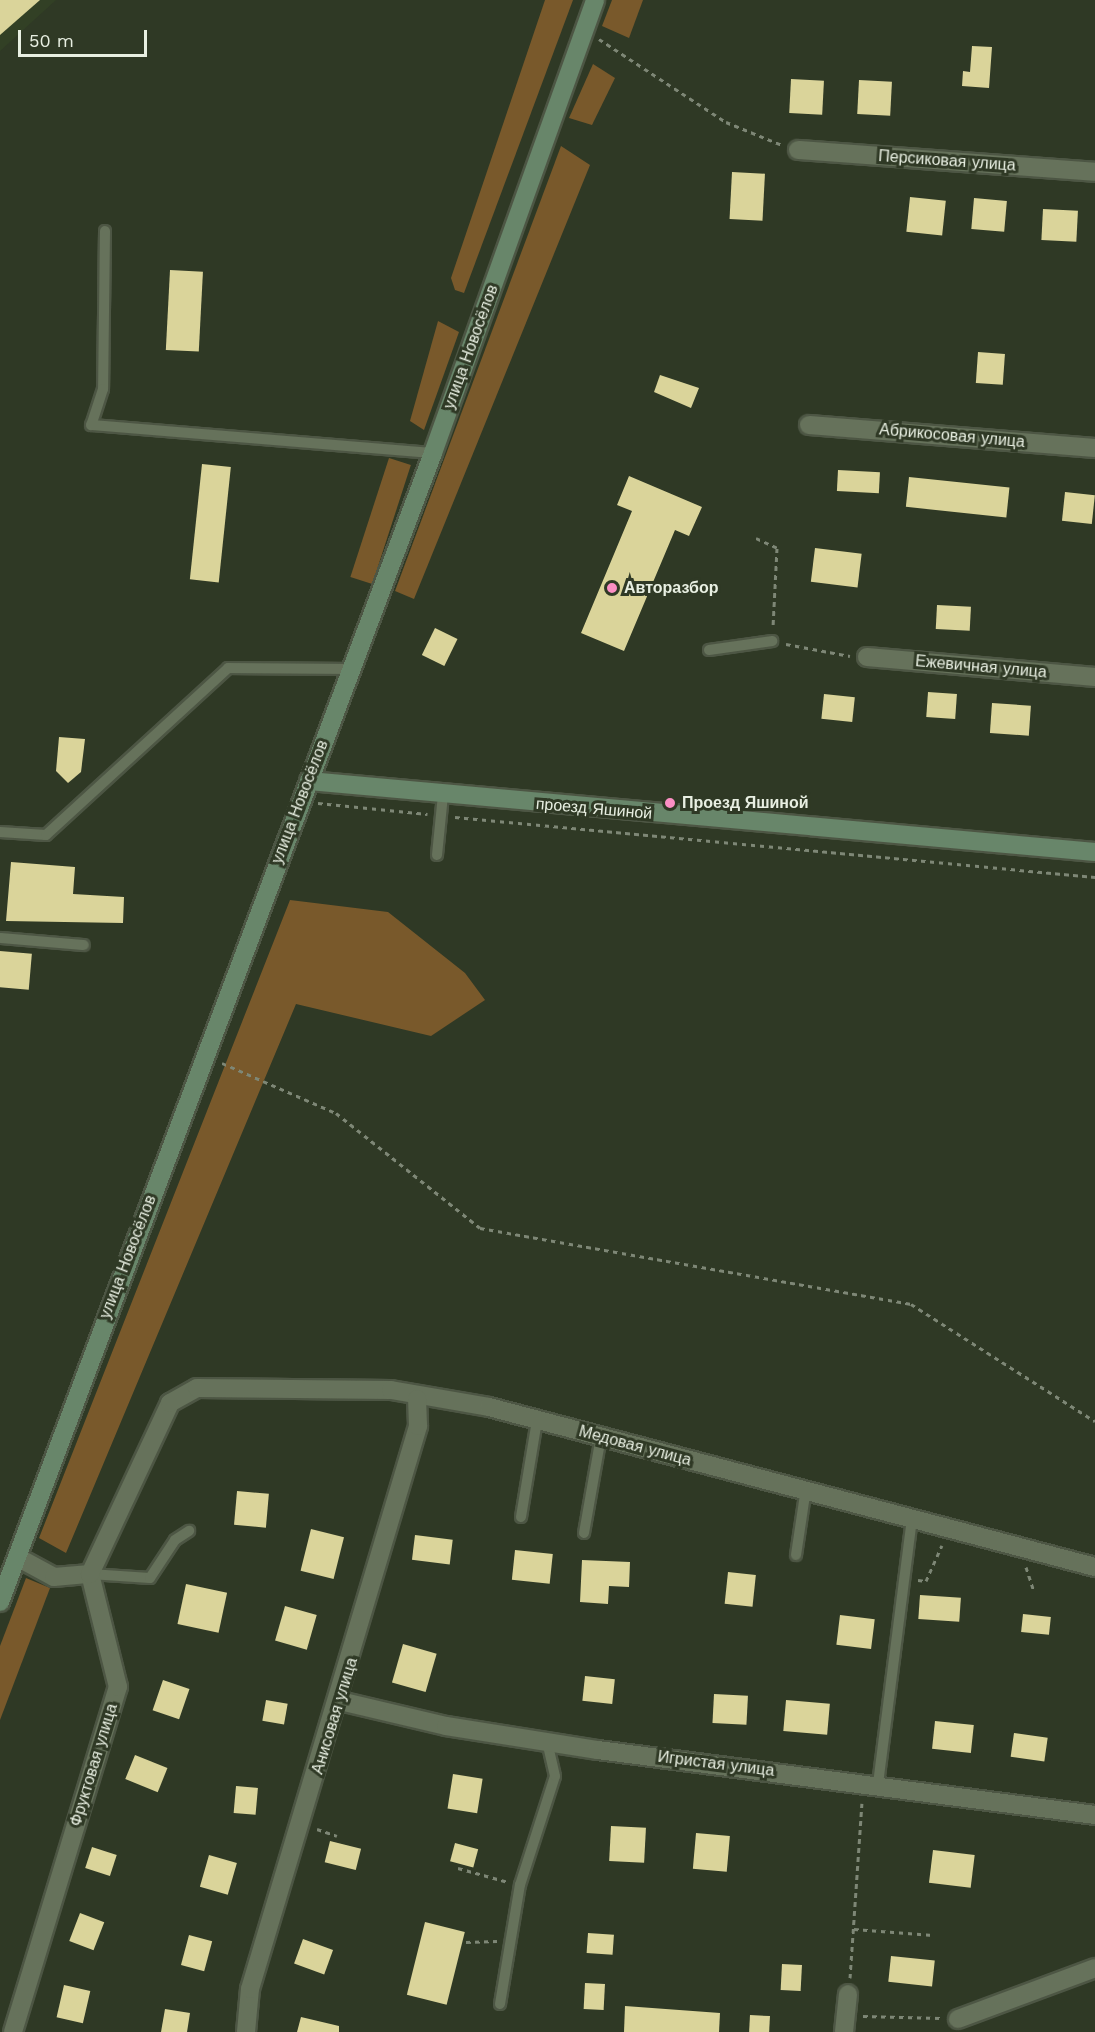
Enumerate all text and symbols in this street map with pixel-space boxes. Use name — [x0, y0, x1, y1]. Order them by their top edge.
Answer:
scale bar — [21, 18, 150, 56]
text: 50 m — [29, 30, 74, 51]
street label: Персиковая улица — [878, 147, 1016, 175]
street label: улица Новосёлов — [440, 282, 502, 412]
street label: Абрикосовая улица — [878, 420, 1026, 452]
place label: Авторазбор — [624, 578, 718, 598]
marker: Авторазбор — [605, 581, 619, 595]
street label: Ежевичная улица — [914, 652, 1048, 682]
street label: улица Новосёлов — [268, 737, 332, 867]
place label: Проезд Яшиной — [682, 793, 809, 813]
street label: проезд Яшиной — [535, 794, 653, 824]
marker: Проезд Яшиной — [663, 796, 677, 810]
street label: улица Новосёлов — [96, 1192, 160, 1322]
street label: Медовая улица — [577, 1422, 693, 1470]
street label: Анисовая улица — [308, 1655, 362, 1777]
street label: Фруктовая улица — [66, 1701, 122, 1829]
street label: Игристая улица — [657, 1747, 775, 1781]

